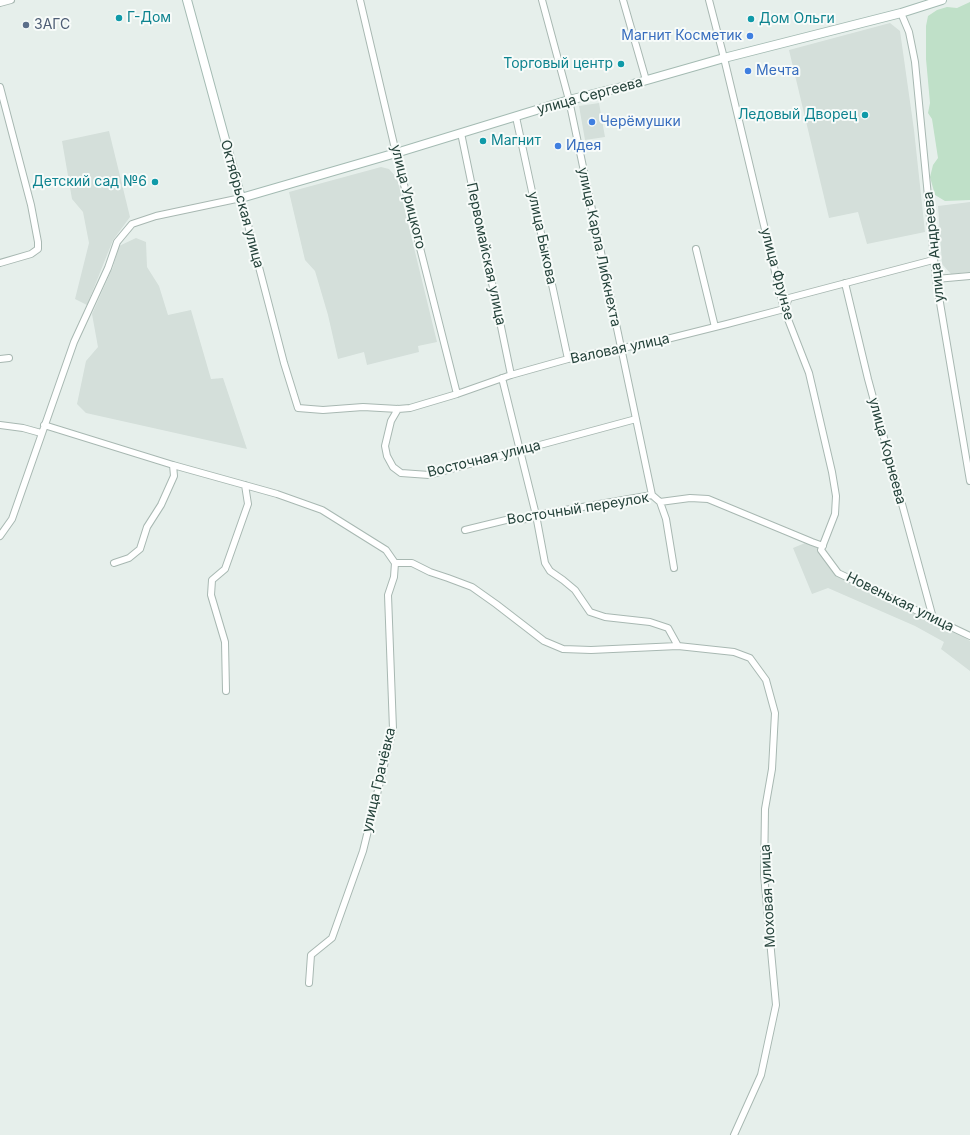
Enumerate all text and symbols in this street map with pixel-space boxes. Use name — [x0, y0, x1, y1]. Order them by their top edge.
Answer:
place label: Г-Дом — [127, 10, 171, 26]
place label: Дом Ольги — [759, 11, 835, 27]
marker: Г-Дом — [114, 13, 124, 23]
marker: Дом Ольги — [746, 14, 756, 24]
place label: ЗАГС — [34, 17, 70, 33]
marker: ЗАГС — [21, 20, 31, 30]
place label: Магнит Косметик — [621, 28, 742, 44]
marker: Магнит Косметик — [745, 31, 755, 41]
place label: Торговый центр — [503, 56, 613, 72]
marker: Торговый центр — [616, 59, 626, 69]
place label: Мечта — [756, 63, 799, 79]
marker: Мечта — [743, 66, 753, 76]
street label: улица Сергеева — [535, 74, 645, 118]
place label: Ледовый Дворец — [738, 107, 857, 123]
marker: Ледовый Дворец — [860, 110, 870, 120]
place label: Черёмушки — [600, 114, 681, 130]
marker: Черёмушки — [587, 117, 597, 127]
place label: Магнит — [491, 133, 541, 149]
marker: Магнит — [478, 136, 488, 146]
street label: Октябрьская улица — [217, 138, 267, 270]
place label: Идея — [566, 138, 601, 154]
marker: Идея — [553, 141, 563, 151]
street label: улица Урицкого — [387, 143, 429, 251]
street label: улица Карла Либкнехта — [574, 166, 624, 328]
place label: Детский сад №6 — [32, 174, 147, 190]
marker: Детский сад №6 — [150, 177, 160, 187]
street label: Первомайская улица — [463, 181, 509, 327]
street label: улица Быкова — [524, 190, 560, 286]
street label: улица Андреева — [920, 191, 948, 303]
street label: улица Фрунзе — [757, 226, 797, 322]
street label: Валовая улица — [569, 330, 671, 368]
street label: улица Корнеева — [865, 396, 909, 506]
street label: Восточная улица — [426, 437, 542, 481]
street label: Восточный переулок — [506, 489, 650, 529]
street label: Новенькая улица — [843, 569, 957, 635]
street label: улица Грачёвка — [359, 726, 399, 834]
street label: Моховая улица — [757, 844, 779, 948]

